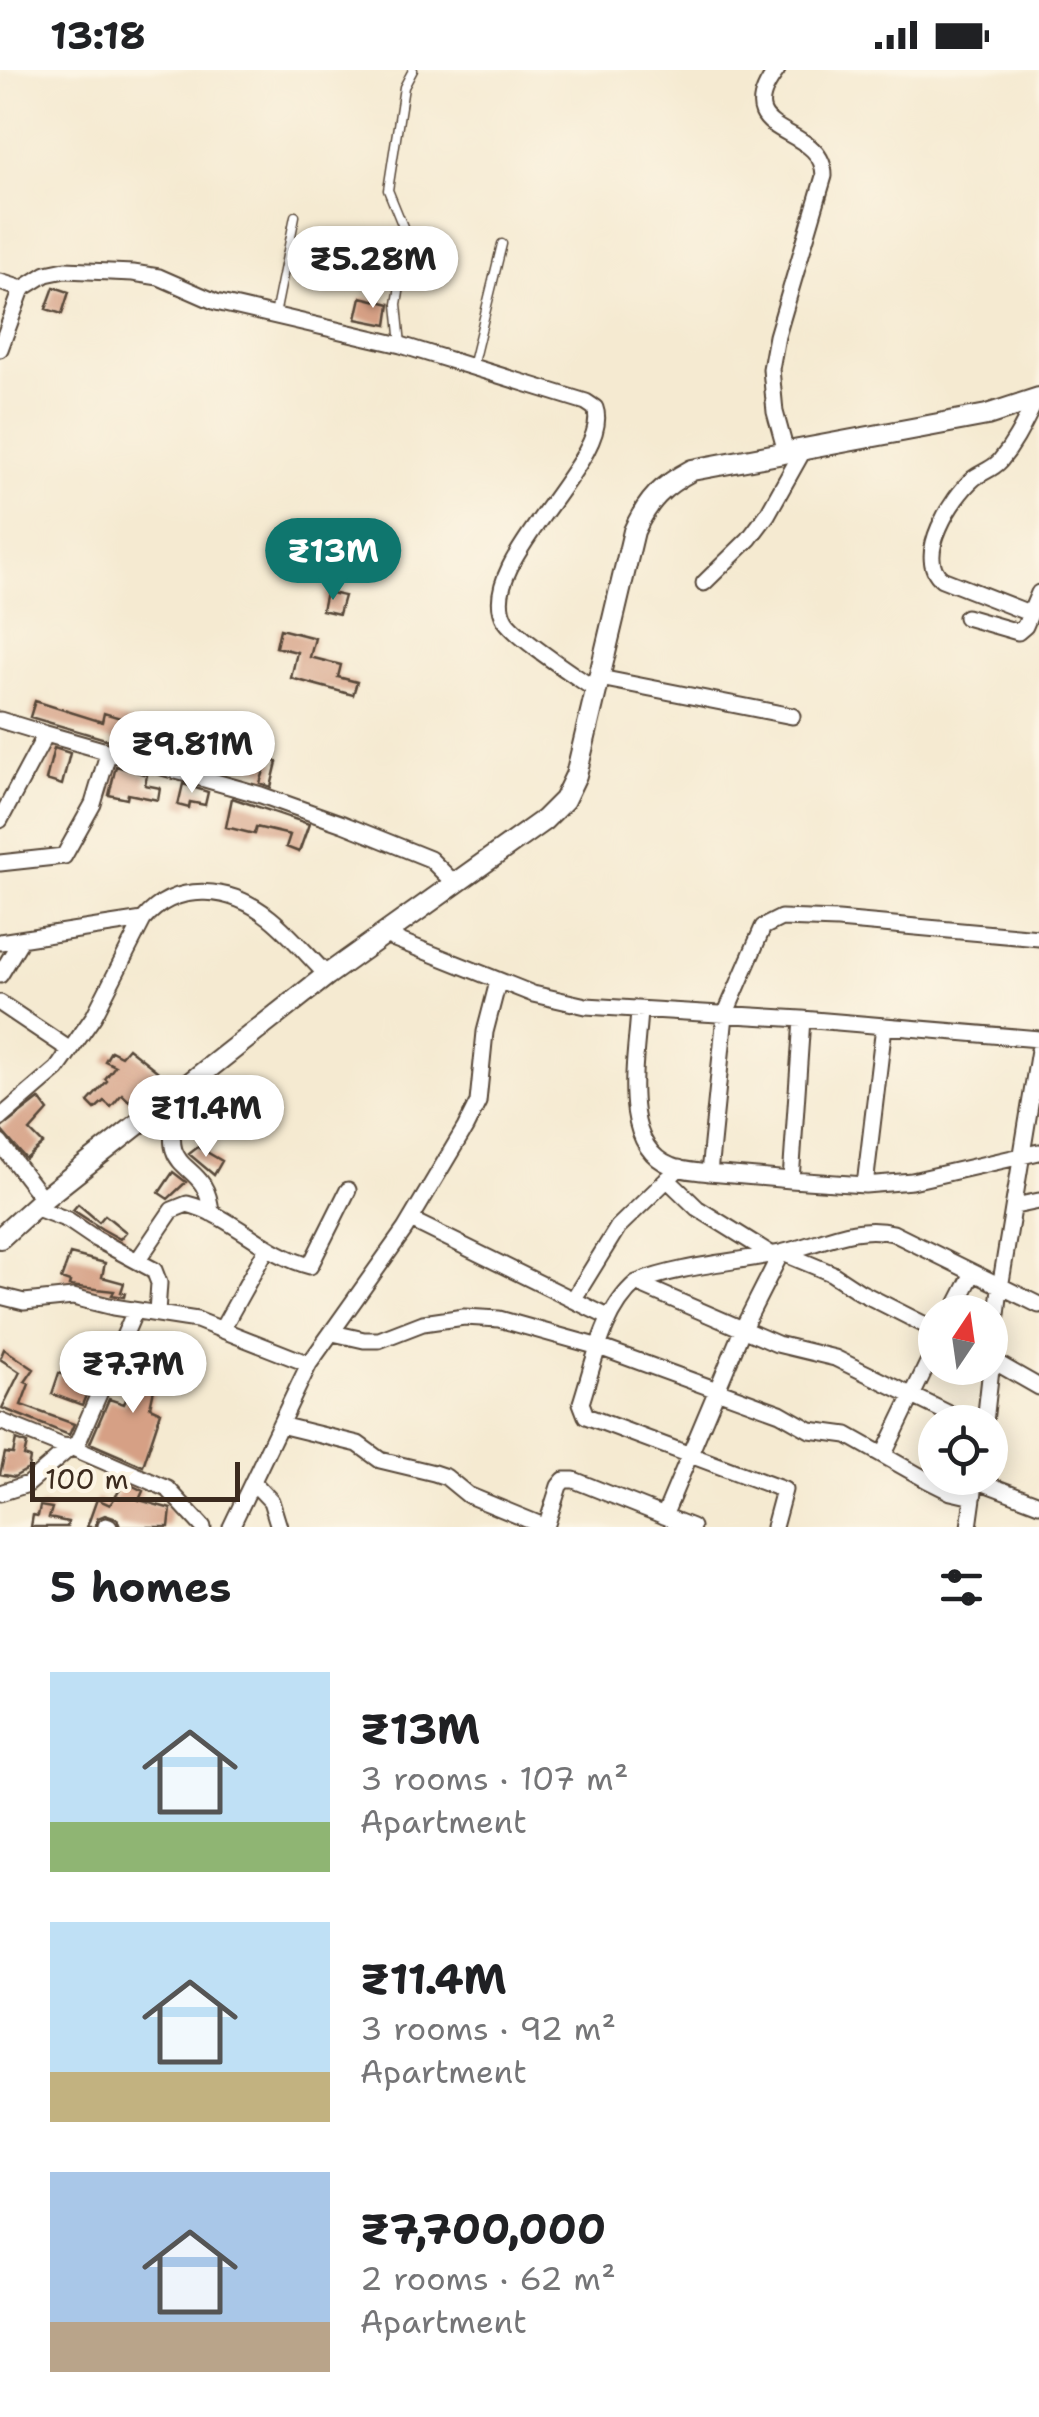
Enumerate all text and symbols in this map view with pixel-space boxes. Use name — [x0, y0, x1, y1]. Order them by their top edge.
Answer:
text: 13:18 — [50, 10, 146, 61]
pin: ₹5.28M — [292, 226, 454, 311]
text: ₹5.28M — [309, 237, 437, 280]
pin: ₹13M — [274, 518, 392, 603]
text: ₹13M — [287, 529, 379, 572]
pin: ₹9.81M — [111, 711, 273, 796]
text: ₹9.81M — [131, 722, 253, 765]
pin: ₹11.4M — [125, 1075, 287, 1160]
text: ₹11.4M — [150, 1086, 262, 1129]
north arrow — [918, 1295, 1008, 1385]
map controls — [918, 1295, 1008, 1495]
pin: ₹7.7M — [63, 1331, 203, 1416]
text: ₹7.7M — [82, 1342, 184, 1385]
button: locate — [918, 1405, 1008, 1495]
scale bar — [30, 1457, 240, 1502]
text: 100 m — [45, 1460, 129, 1498]
text: 5 homes — [50, 1559, 231, 1615]
icon: filters — [934, 1560, 989, 1615]
text: ₹13M — [360, 1701, 480, 1757]
icon: home — [130, 1712, 250, 1832]
text: 3 rooms · 107 m² — [360, 1757, 628, 1800]
text: Apartment — [360, 1800, 527, 1843]
text: ₹11.4M — [360, 1951, 507, 2007]
icon: home — [130, 1962, 250, 2082]
text: 3 rooms · 92 m² — [360, 2007, 616, 2050]
text: Apartment — [360, 2050, 527, 2093]
text: ₹7,700,000 — [360, 2201, 606, 2257]
icon: home — [130, 2212, 250, 2332]
text: 2 rooms · 62 m² — [360, 2257, 616, 2300]
text: Apartment — [360, 2300, 527, 2343]

